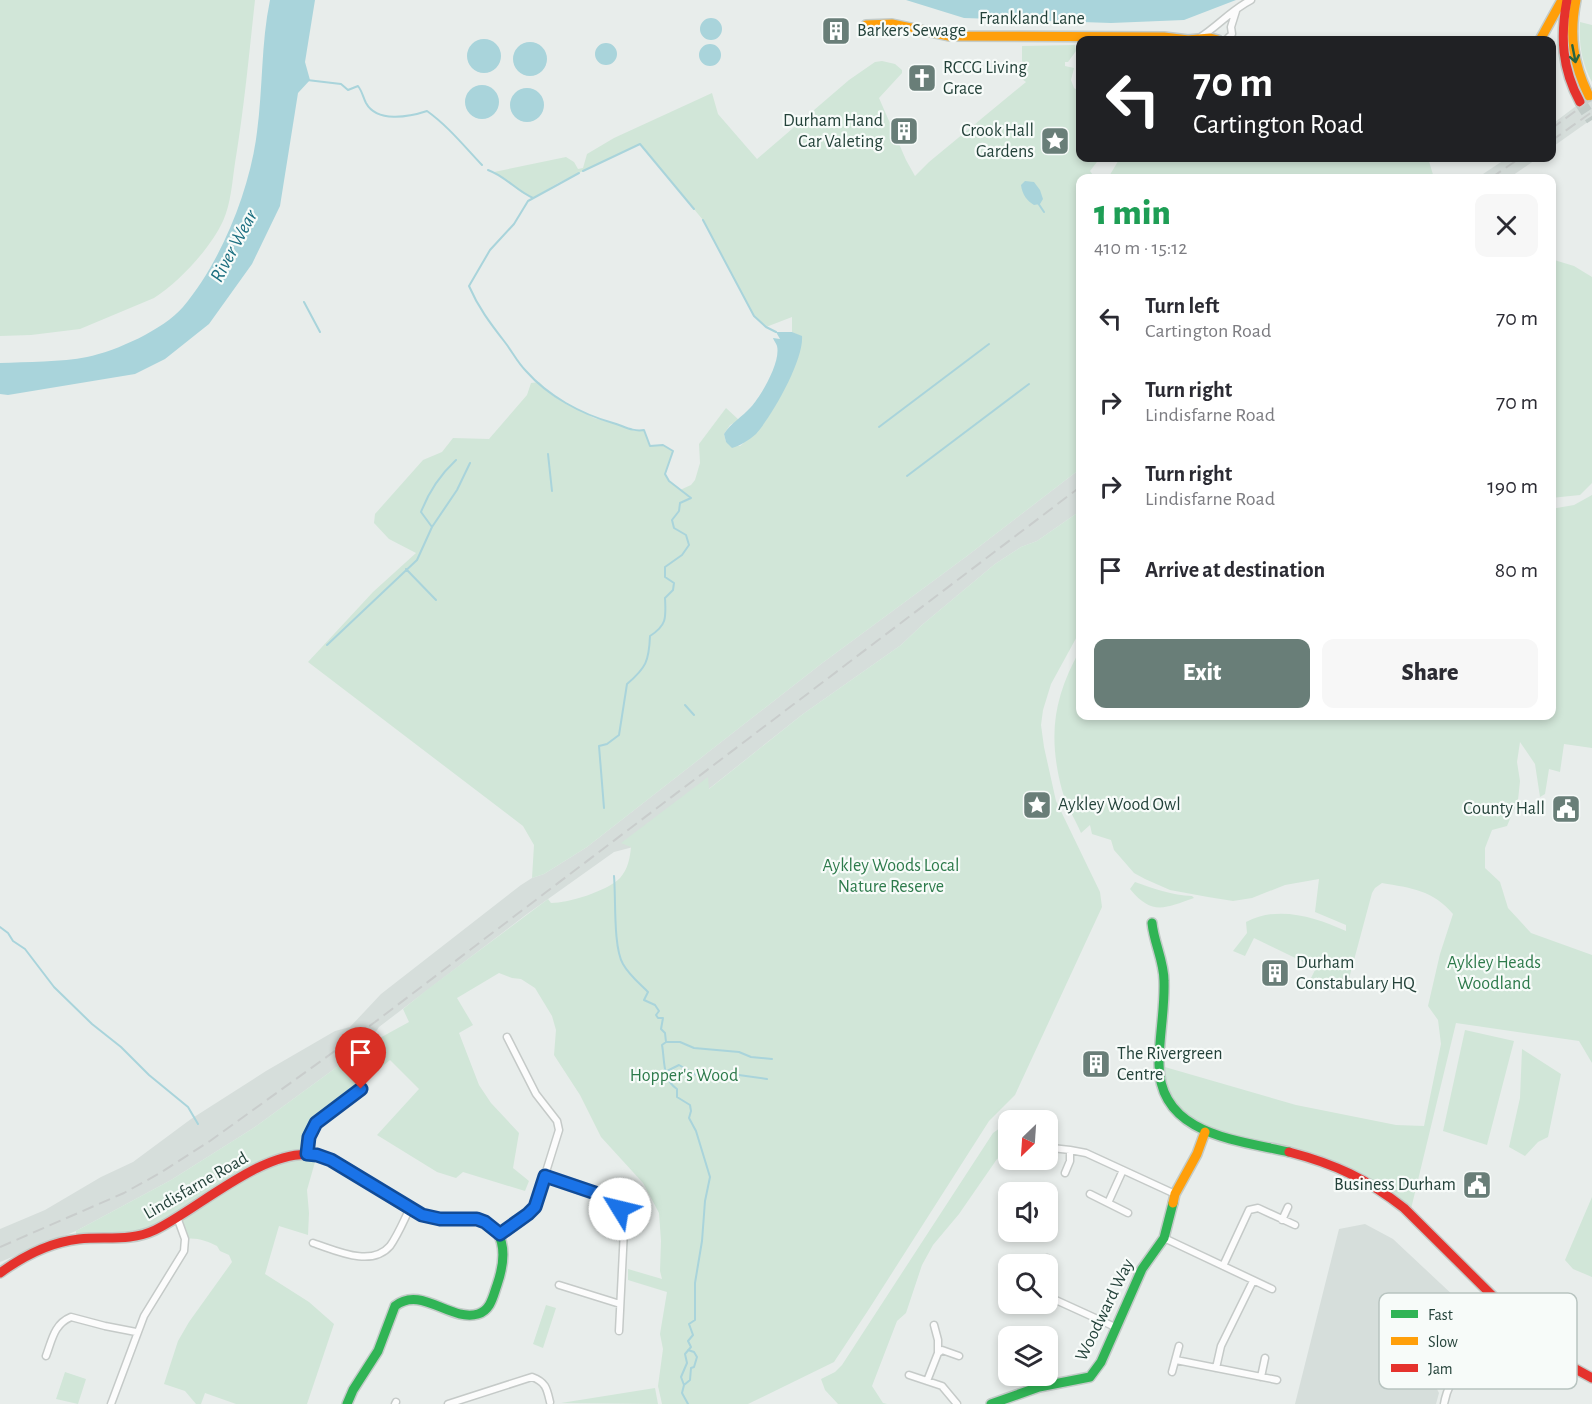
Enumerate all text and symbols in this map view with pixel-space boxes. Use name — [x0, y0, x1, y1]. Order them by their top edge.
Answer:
street label: Frankland Lane — [979, 10, 1085, 28]
building icon: Barkers Sewage — [820, 15, 852, 47]
place label: Barkers Sewage — [857, 22, 966, 40]
one-way arrow — [1569, 44, 1580, 64]
place label: RCCG Living Grace — [943, 59, 1027, 98]
icon: left — [1094, 60, 1172, 138]
church icon: RCCG Living Grace — [906, 62, 938, 94]
text: 70 m — [1193, 62, 1273, 104]
text: Cartington Road — [1193, 111, 1364, 138]
place label: Durham Hand Car Valeting — [783, 112, 883, 151]
building icon: Durham Hand Car Valeting — [888, 115, 920, 147]
place label: Crook Hall Gardens — [961, 122, 1034, 161]
place icon: Crook Hall Gardens — [1039, 125, 1071, 157]
button: close — [1475, 194, 1538, 257]
text: 1 min — [1094, 195, 1171, 231]
water label: River Wear — [207, 206, 261, 285]
text: 410 m · 15:12 — [1094, 238, 1187, 258]
text: Turn left — [1145, 295, 1219, 317]
icon: left — [1094, 302, 1127, 335]
text: 70 m — [1496, 307, 1538, 329]
text: Cartington Road — [1145, 321, 1271, 341]
text: Turn right — [1145, 379, 1232, 401]
icon: right — [1094, 386, 1127, 419]
text: 70 m — [1496, 391, 1538, 413]
text: Lindisfarne Road — [1145, 405, 1275, 425]
text: Turn right — [1145, 463, 1232, 485]
icon: right — [1094, 470, 1127, 503]
text: 190 m — [1487, 475, 1538, 497]
text: Lindisfarne Road — [1145, 489, 1275, 509]
icon: arrive — [1094, 554, 1127, 587]
text: Arrive at destination — [1145, 559, 1325, 581]
text: 80 m — [1495, 559, 1538, 581]
button: Exit — [1094, 639, 1310, 708]
button: Share — [1322, 639, 1538, 708]
place icon: Aykley Wood Owl — [1021, 789, 1053, 821]
public building icon: County Hall — [1550, 793, 1582, 825]
place label: Aykley Wood Owl — [1058, 796, 1181, 814]
place label: County Hall — [1463, 800, 1545, 818]
park label: Aykley Woods Local Nature Reserve — [823, 857, 959, 896]
place label: Durham Constabulary HQ — [1296, 954, 1417, 993]
park label: Aykley Heads Woodland — [1447, 954, 1541, 993]
building icon: Durham Constabulary HQ — [1259, 957, 1291, 989]
pin — [335, 1027, 386, 1089]
icon: arrive — [344, 1036, 377, 1069]
place label: The Rivergreen Centre — [1117, 1045, 1223, 1084]
building icon: The Rivergreen Centre — [1080, 1048, 1112, 1080]
park label: Hopper's Wood — [630, 1067, 738, 1085]
north arrow — [998, 1110, 1058, 1170]
map controls — [998, 1110, 1058, 1386]
street label: Lindisfarne Road — [141, 1149, 251, 1223]
public building icon: Business Durham — [1461, 1169, 1493, 1201]
place label: Business Durham — [1334, 1176, 1456, 1194]
position arrow — [588, 1177, 652, 1241]
button: sound — [998, 1182, 1058, 1242]
button: search — [998, 1254, 1058, 1314]
street label: Woodward Way — [1073, 1256, 1138, 1364]
legend — [1379, 1293, 1577, 1389]
text: Fast — [1428, 1307, 1453, 1323]
button: layers — [998, 1326, 1058, 1386]
text: Slow — [1428, 1334, 1458, 1350]
text: Jam — [1428, 1361, 1453, 1377]

